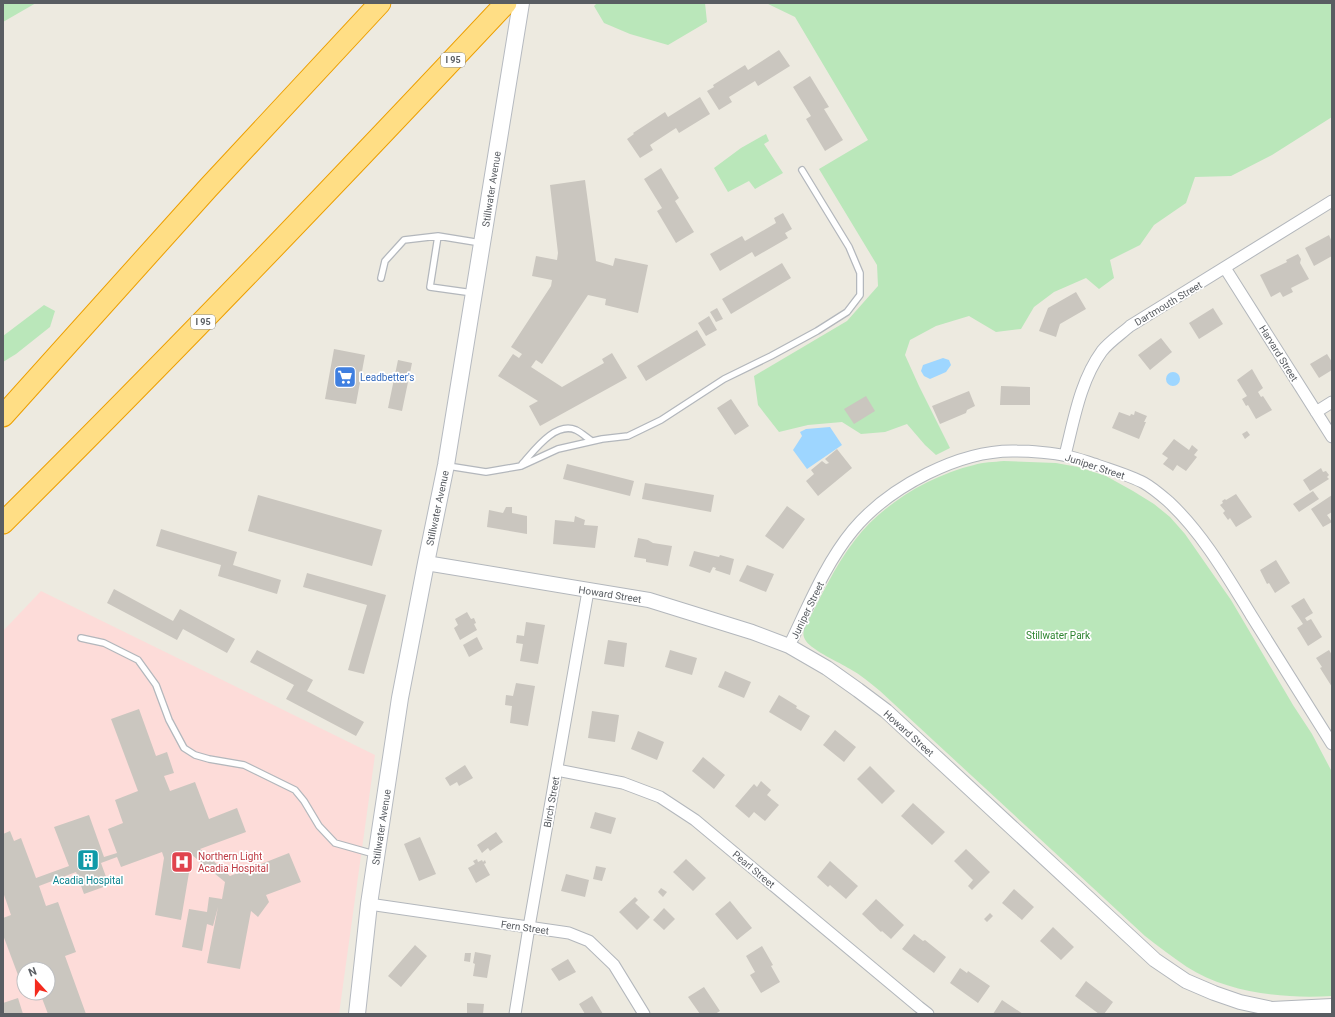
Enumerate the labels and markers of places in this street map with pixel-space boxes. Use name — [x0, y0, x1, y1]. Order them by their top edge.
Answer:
supermarket icon: Leadbetter's — [332, 364, 358, 390]
place label: Leadbetter's — [360, 372, 415, 383]
building icon: Acadia Hospital — [75, 847, 101, 873]
hospital icon: Northern Light Acadia Hospital — [169, 849, 195, 875]
place label: Northern Light Acadia Hospital — [198, 851, 268, 874]
place label: Acadia Hospital — [53, 875, 123, 886]

